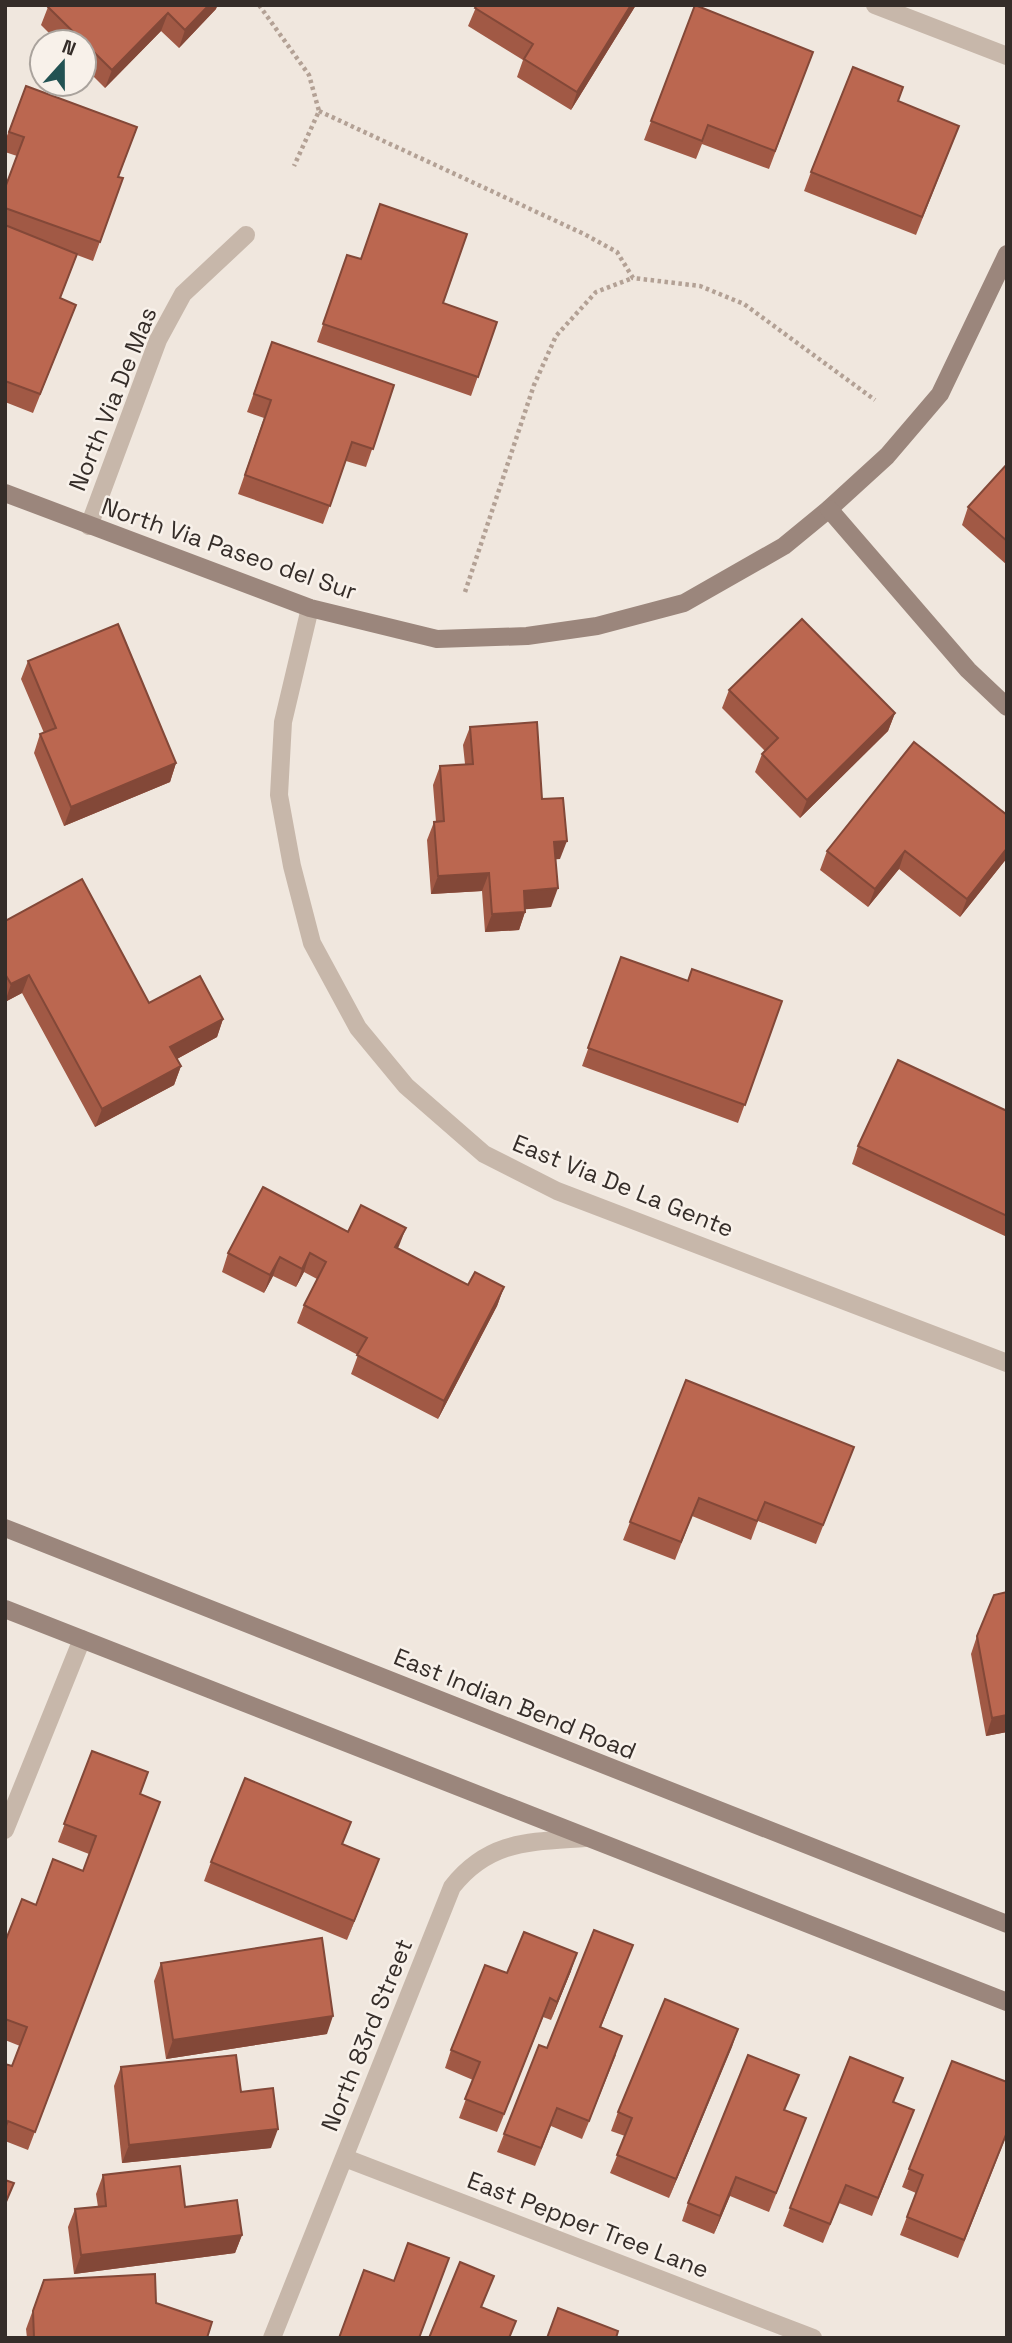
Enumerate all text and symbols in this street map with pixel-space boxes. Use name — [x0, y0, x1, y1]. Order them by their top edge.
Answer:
north arrow — [28, 28, 98, 98]
text: N — [58, 34, 79, 62]
street label: North Via De Mas — [62, 302, 164, 495]
street label: North Via Paseo del Sur — [97, 490, 361, 607]
street label: East Via De La Gente — [508, 1127, 738, 1244]
street label: East Indian Bend Road — [389, 1641, 641, 1766]
street label: North 83rd Street — [314, 1934, 419, 2136]
street label: East Pepper Tree Lane — [463, 2164, 713, 2285]

